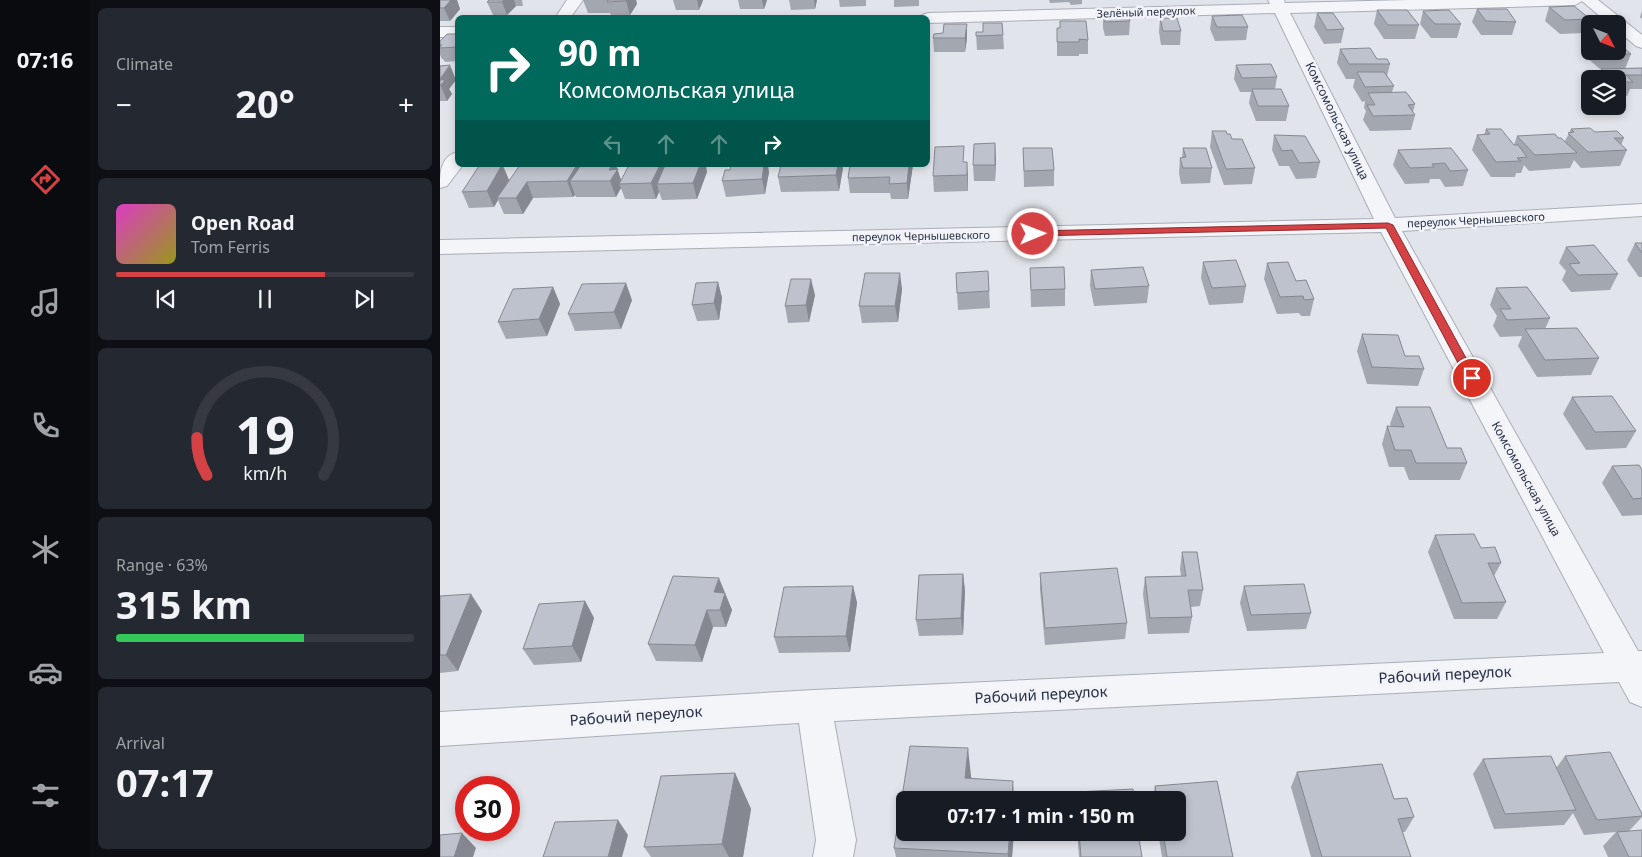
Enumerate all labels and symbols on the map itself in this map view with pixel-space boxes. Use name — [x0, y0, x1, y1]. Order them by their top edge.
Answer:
street label: Зелёный переулок — [1096, 2, 1196, 21]
north arrow — [1581, 15, 1626, 60]
street label: Комсомольская улица — [1301, 59, 1373, 183]
position arrow — [1006, 207, 1058, 259]
street label: переулок Чернышевского — [1407, 208, 1545, 231]
street label: переулок Чернышевского — [852, 227, 990, 244]
pin — [1451, 357, 1493, 399]
street label: Комсомольская улица — [1488, 418, 1565, 539]
street label: Рабочий переулок — [1378, 661, 1512, 687]
street label: Рабочий переулок — [974, 681, 1108, 707]
street label: Рабочий переулок — [569, 700, 703, 730]
speed limit sign: 30 — [455, 776, 520, 841]

